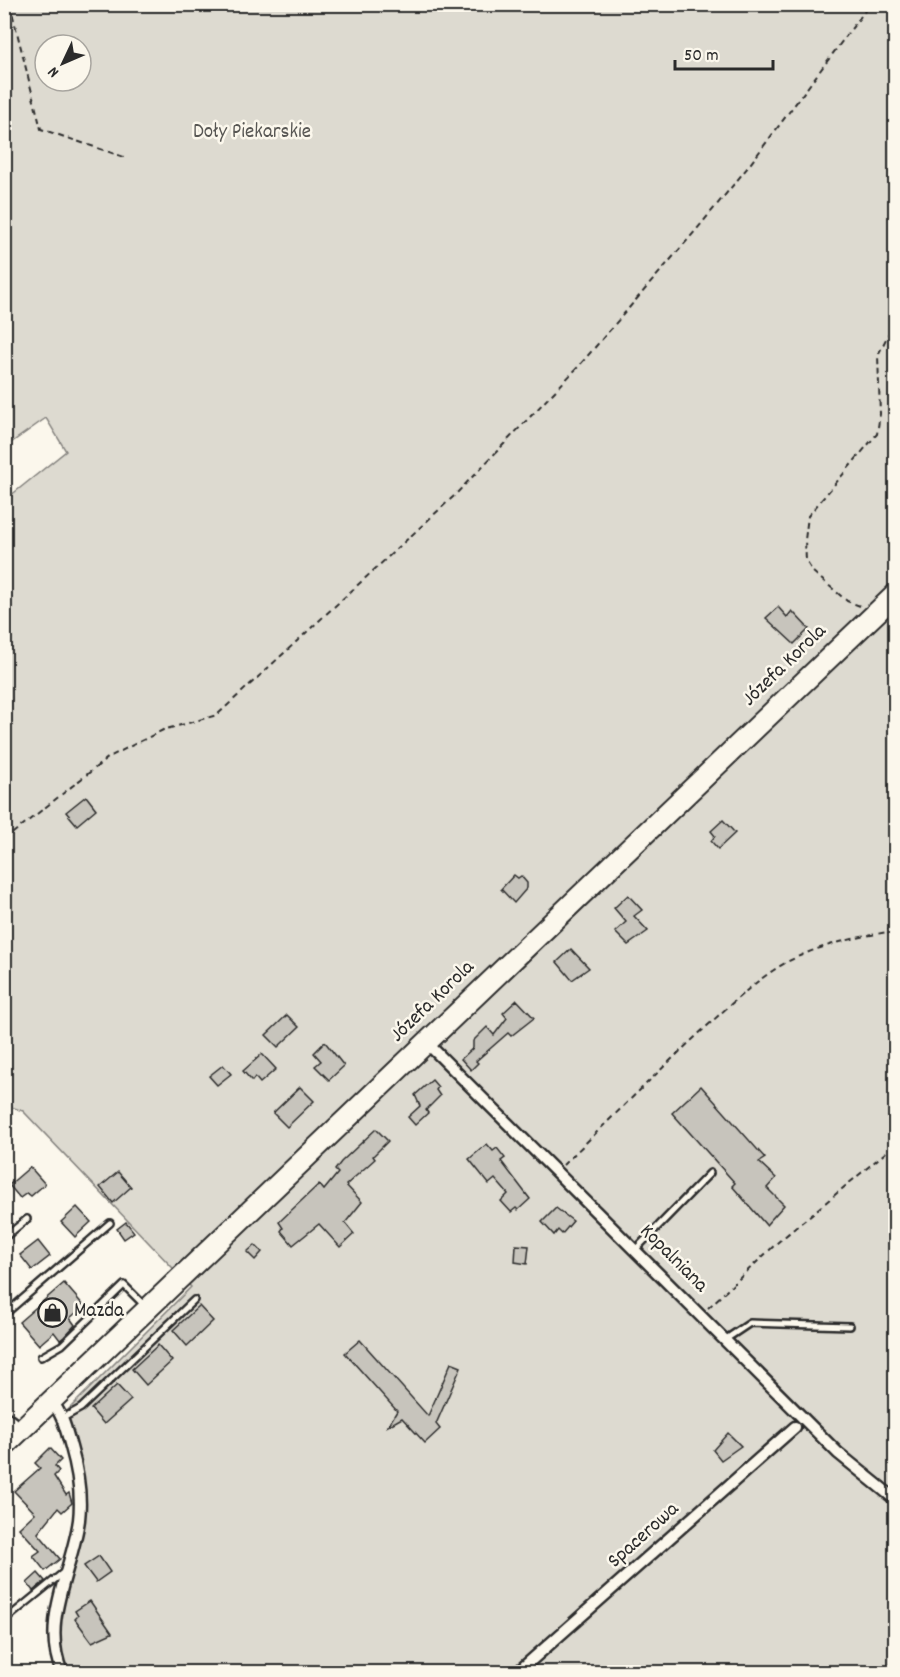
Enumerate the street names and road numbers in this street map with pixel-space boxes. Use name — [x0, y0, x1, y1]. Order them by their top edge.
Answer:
street label: Józefa Korola — [736, 617, 835, 714]
street label: Józefa Korola — [384, 953, 483, 1050]
street label: Kopalniana — [632, 1218, 715, 1301]
street label: Spacerowa — [602, 1495, 687, 1576]

